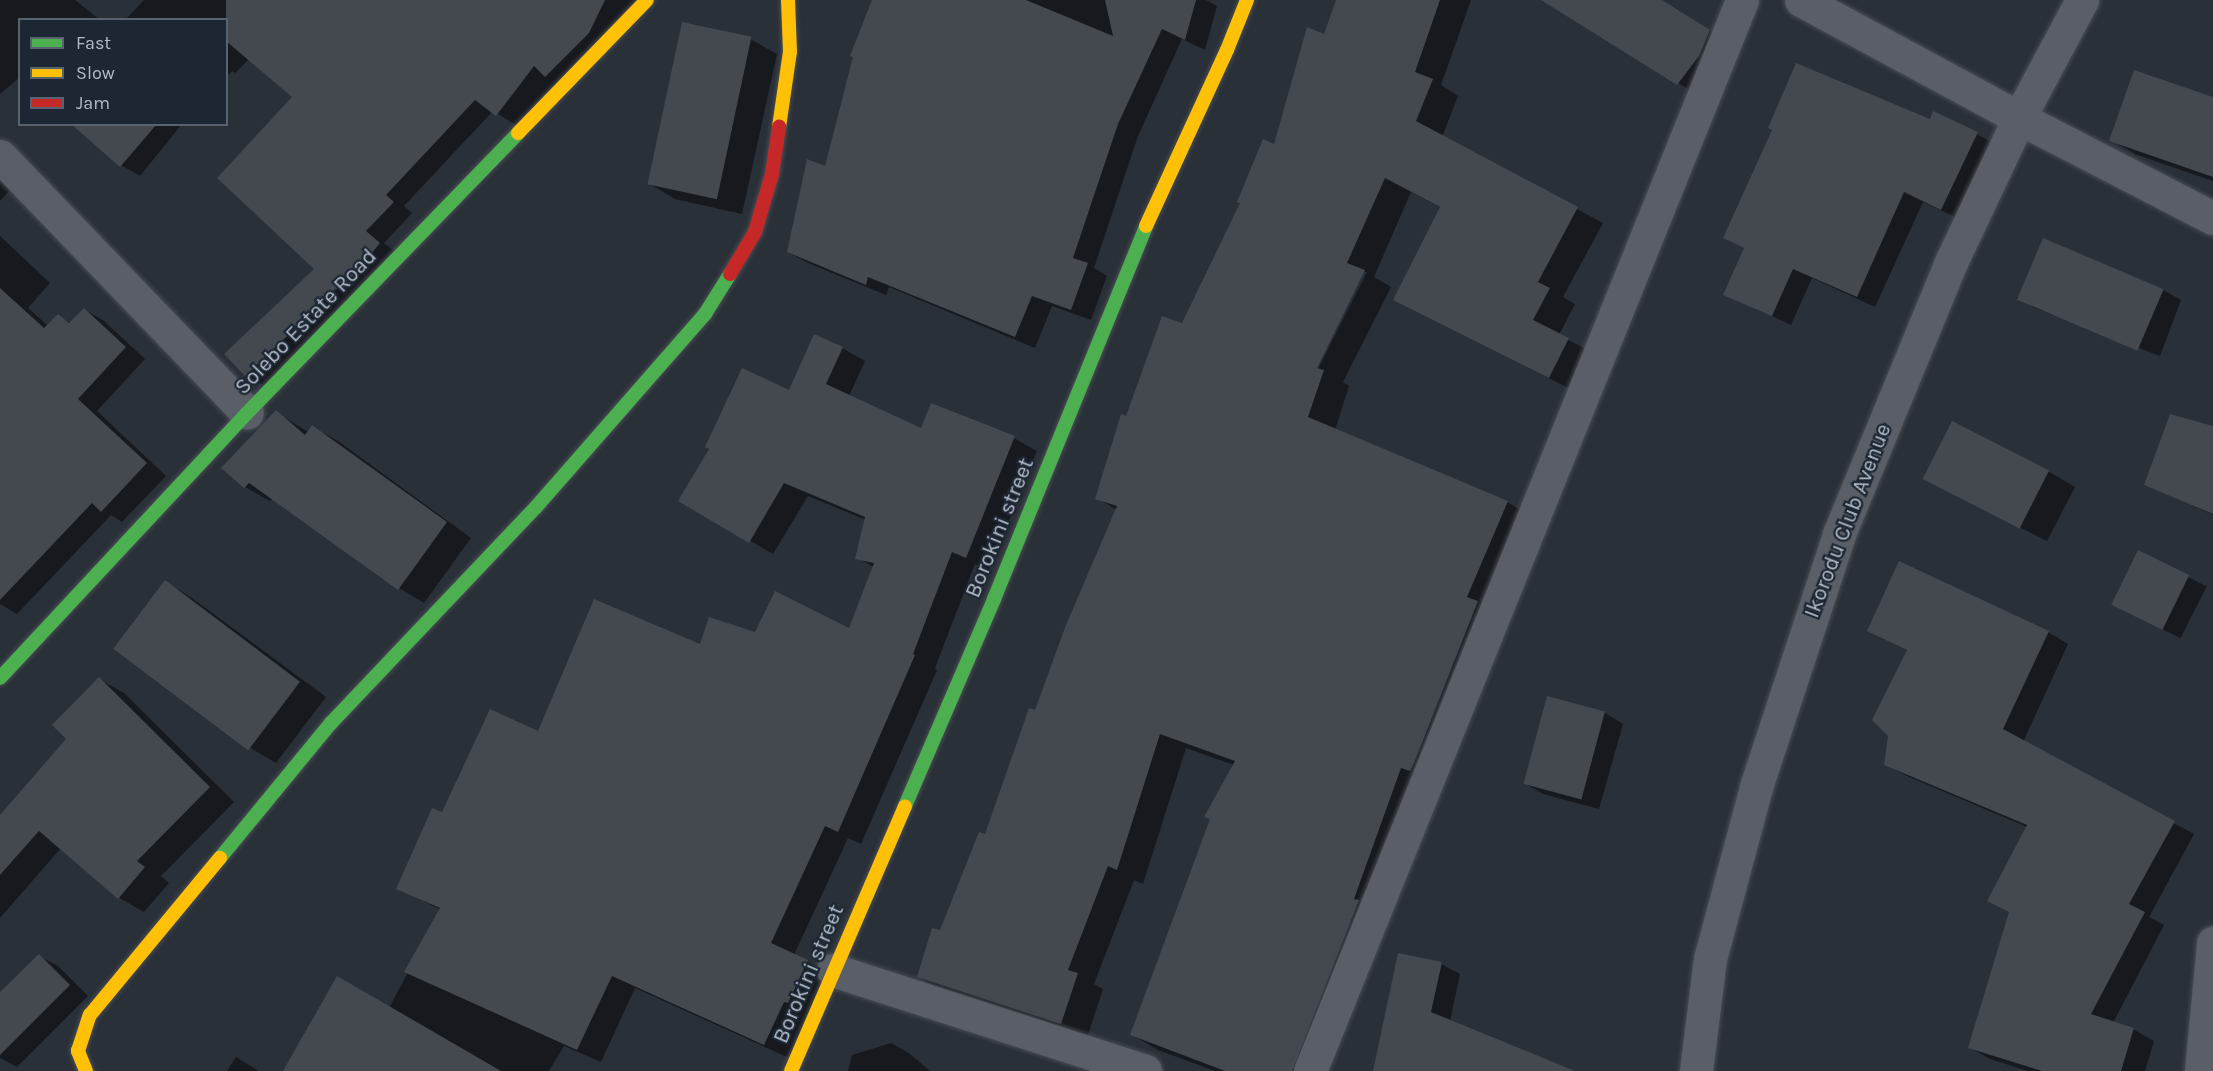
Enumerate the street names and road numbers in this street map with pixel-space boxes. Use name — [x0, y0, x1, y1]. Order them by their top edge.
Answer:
street label: Solebo Estate Road — [230, 243, 382, 401]
street label: Ikorodu Club Avenue — [1799, 420, 1897, 622]
street label: Borokini street — [960, 454, 1040, 602]
street label: Borokini street — [768, 901, 850, 1047]

